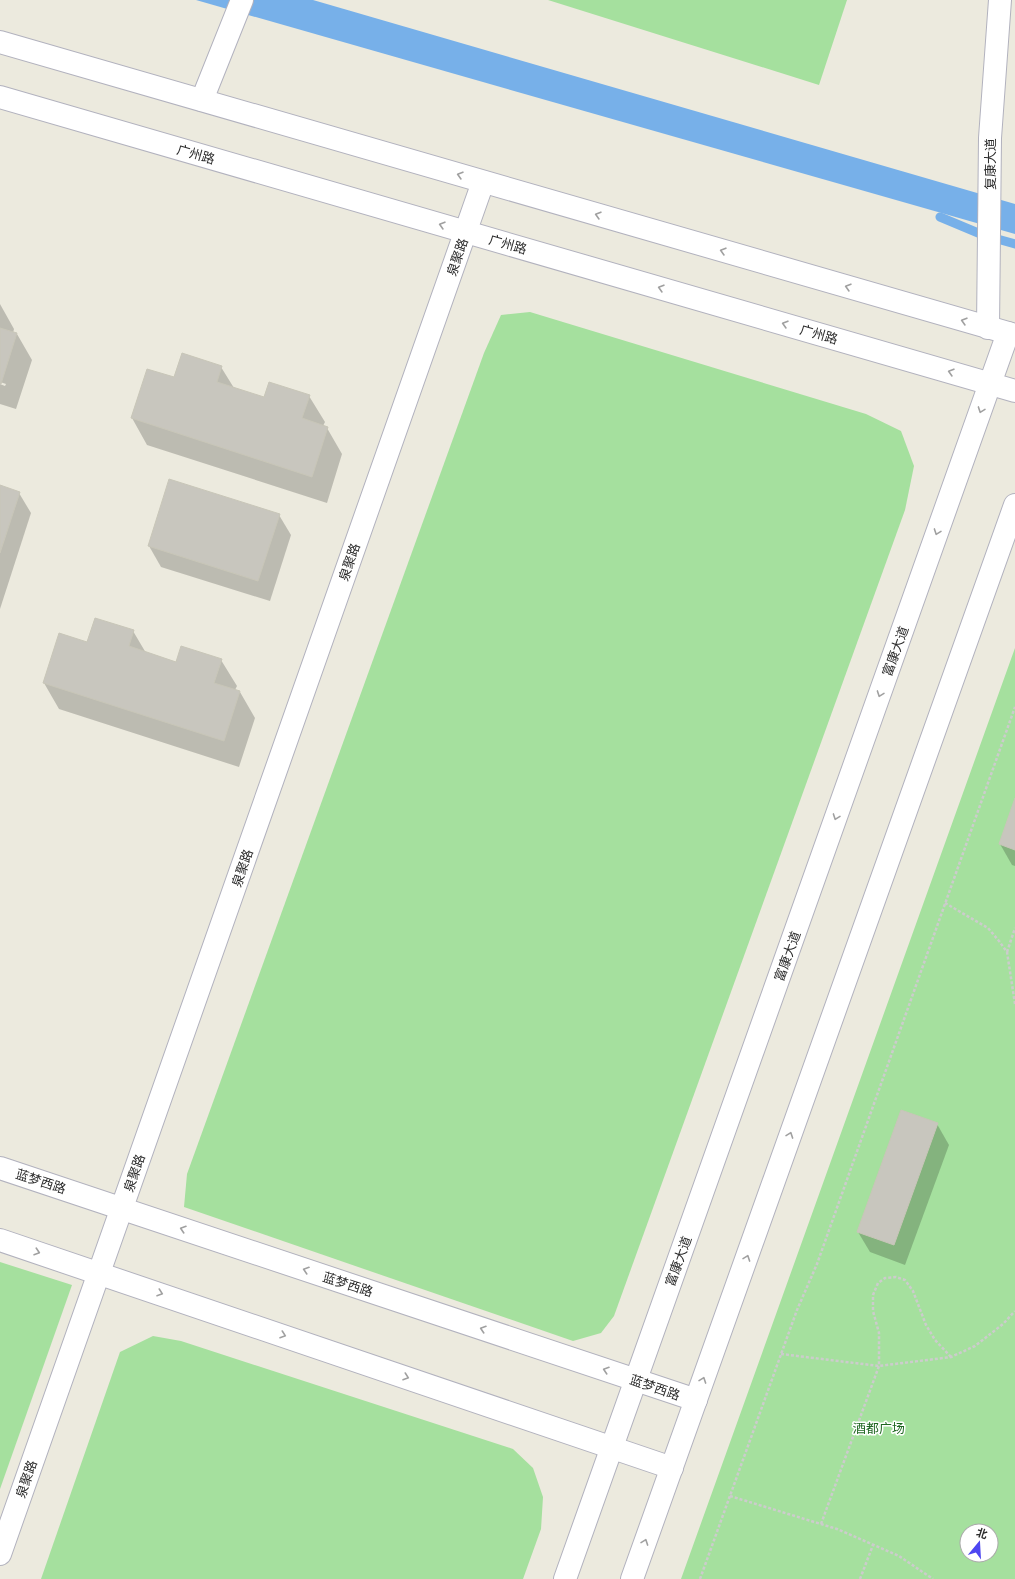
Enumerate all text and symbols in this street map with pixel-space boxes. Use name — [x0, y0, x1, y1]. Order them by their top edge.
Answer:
street label: 复康大道 — [982, 138, 998, 190]
street label: 广州路 — [175, 141, 217, 167]
one-way arrow — [457, 171, 464, 180]
one-way arrow — [595, 211, 602, 220]
one-way arrow — [438, 221, 445, 230]
street label: 广州路 — [487, 231, 529, 257]
street label: 泉聚路 — [443, 236, 471, 278]
one-way arrow — [720, 247, 727, 256]
one-way arrow — [845, 283, 852, 292]
one-way arrow — [657, 284, 664, 293]
one-way arrow — [961, 317, 968, 326]
one-way arrow — [782, 320, 789, 329]
street label: 广州路 — [798, 321, 840, 347]
one-way arrow — [947, 368, 954, 377]
one-way arrow — [977, 406, 986, 413]
one-way arrow — [934, 529, 942, 536]
street label: 泉聚路 — [335, 541, 363, 583]
street label: 富康大道 — [879, 624, 911, 678]
one-way arrow — [876, 691, 884, 698]
one-way arrow — [832, 813, 841, 820]
street label: 泉聚路 — [228, 847, 256, 889]
street label: 富康大道 — [771, 929, 803, 983]
one-way arrow — [786, 1132, 794, 1139]
street label: 泉聚路 — [120, 1152, 148, 1194]
street label: 蓝梦西路 — [14, 1165, 68, 1197]
one-way arrow — [180, 1225, 187, 1233]
street label: 富康大道 — [662, 1234, 694, 1288]
one-way arrow — [33, 1247, 40, 1256]
one-way arrow — [742, 1254, 750, 1261]
one-way arrow — [303, 1266, 310, 1275]
street label: 蓝梦西路 — [321, 1268, 375, 1300]
one-way arrow — [157, 1288, 164, 1297]
one-way arrow — [479, 1325, 486, 1334]
one-way arrow — [280, 1330, 287, 1339]
one-way arrow — [603, 1366, 610, 1375]
street label: 蓝梦西路 — [628, 1371, 682, 1403]
one-way arrow — [403, 1372, 410, 1381]
one-way arrow — [698, 1377, 707, 1384]
park label: 酒都广场 — [853, 1420, 905, 1436]
street label: 泉聚路 — [12, 1458, 40, 1500]
north arrow — [959, 1523, 999, 1563]
text: 北 — [975, 1525, 989, 1542]
one-way arrow — [641, 1539, 649, 1546]

